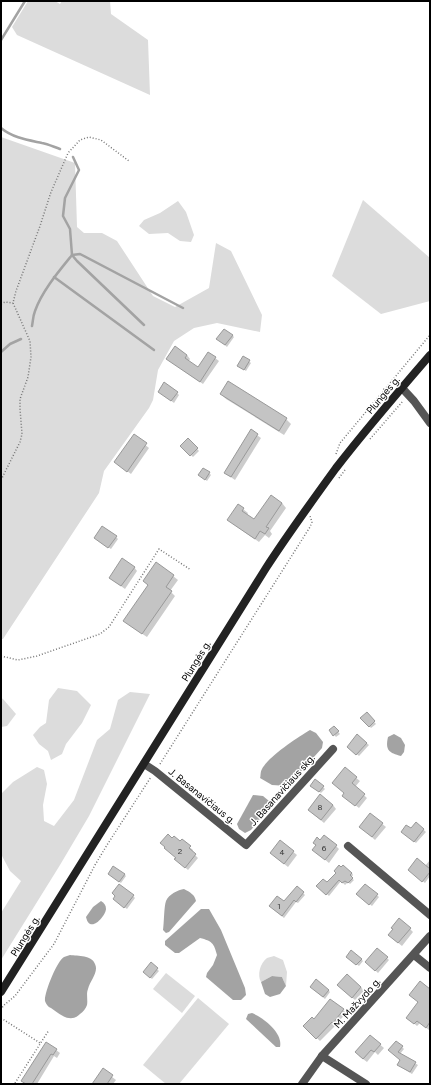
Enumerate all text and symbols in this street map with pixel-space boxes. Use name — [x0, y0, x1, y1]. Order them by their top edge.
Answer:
street label: Plungės g. — [363, 373, 403, 417]
street label: Plungės g. — [178, 638, 214, 684]
street label: J. Basanavičiaus skg. — [246, 752, 318, 828]
street label: J. Basanavičiaus g. — [166, 765, 238, 827]
house number: 8 — [318, 802, 323, 812]
house number: 6 — [322, 843, 327, 853]
house number: 2 — [178, 846, 182, 856]
house number: 4 — [280, 847, 285, 857]
house number: 1 — [277, 901, 281, 911]
street label: Plungės g. — [7, 913, 43, 959]
street label: M. Mažvydo g. — [331, 975, 383, 1031]

